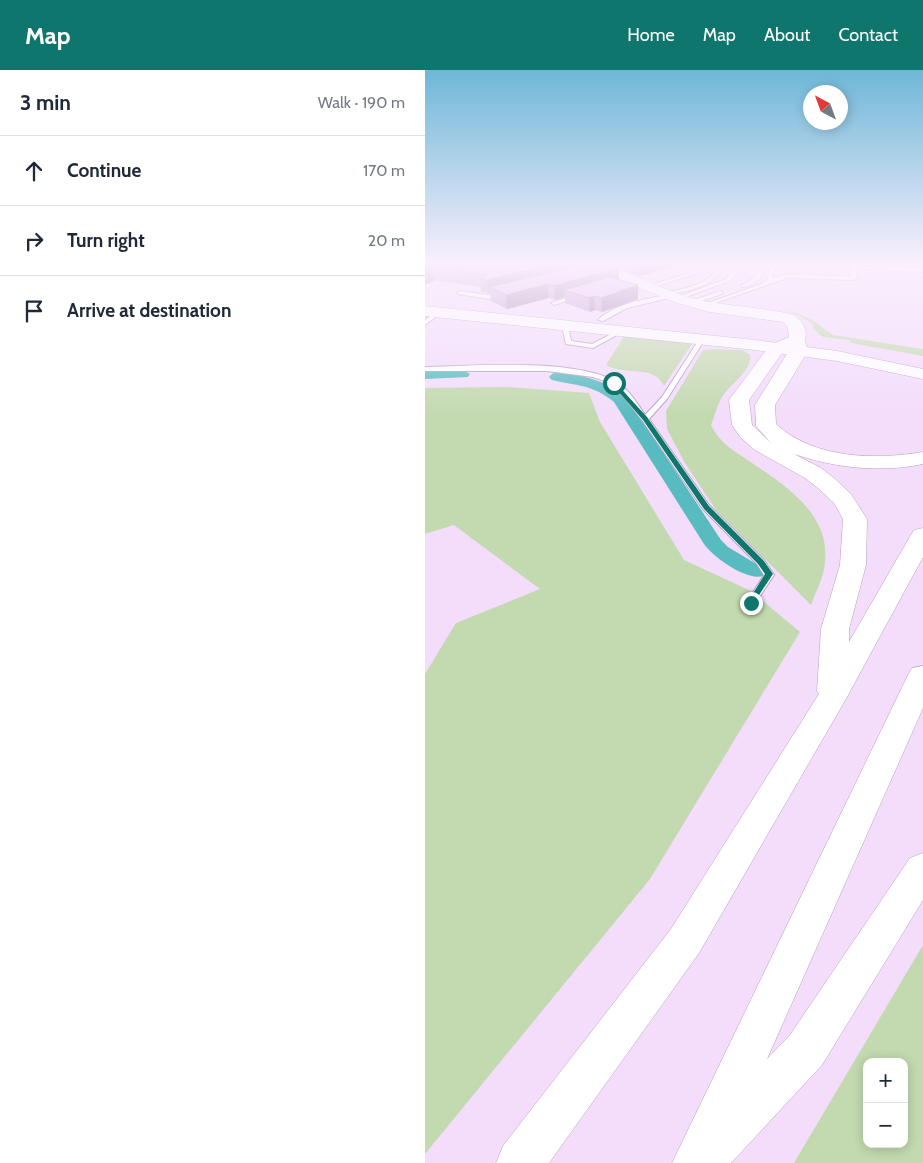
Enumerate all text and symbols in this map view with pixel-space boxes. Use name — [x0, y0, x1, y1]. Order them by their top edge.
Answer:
text: Map — [25, 21, 71, 50]
text: Home — [627, 24, 675, 46]
text: Map — [703, 24, 736, 46]
text: About — [764, 24, 810, 46]
text: Contact — [838, 24, 898, 46]
north arrow — [803, 85, 848, 130]
text: 3 min — [20, 90, 71, 115]
text: Walk · 190 m — [318, 93, 405, 112]
icon: ahead — [20, 157, 48, 185]
text: Continue — [67, 159, 141, 182]
text: 170 m — [363, 161, 405, 180]
icon: right — [20, 227, 48, 255]
text: Turn right — [67, 229, 145, 252]
text: 20 m — [368, 231, 405, 250]
icon: arrive — [20, 297, 48, 325]
text: Arrive at destination — [67, 299, 231, 322]
route start — [603, 372, 626, 395]
route end — [740, 592, 763, 615]
map controls — [863, 1058, 908, 1148]
button: + — [863, 1058, 908, 1103]
button: − — [863, 1103, 908, 1148]

